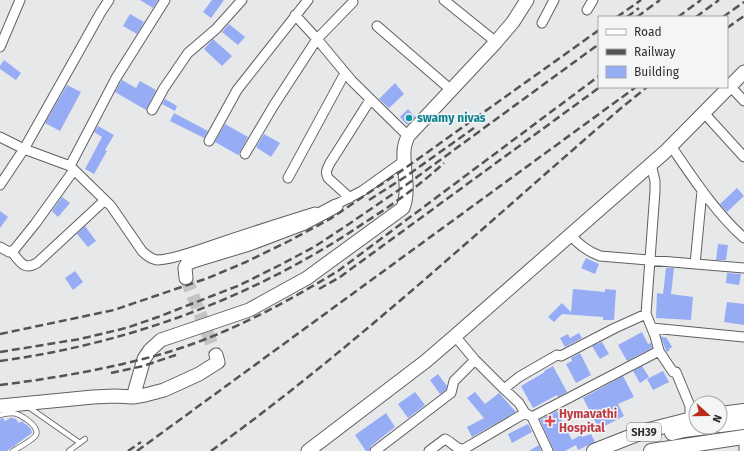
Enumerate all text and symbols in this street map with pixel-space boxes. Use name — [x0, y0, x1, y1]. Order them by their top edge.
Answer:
legend — [598, 16, 728, 88]
text: Road — [634, 25, 662, 39]
text: Railway — [634, 45, 675, 59]
text: Building — [634, 65, 680, 79]
place label: swamy nivas — [417, 111, 486, 125]
marker: swamy nivas — [404, 113, 414, 123]
north arrow — [688, 395, 728, 435]
place label: Hymavathi Hospital — [559, 407, 617, 435]
text: N — [709, 413, 724, 424]
marker: Hymavathi Hospital — [544, 415, 556, 427]
road number: SH39 — [627, 423, 661, 441]

